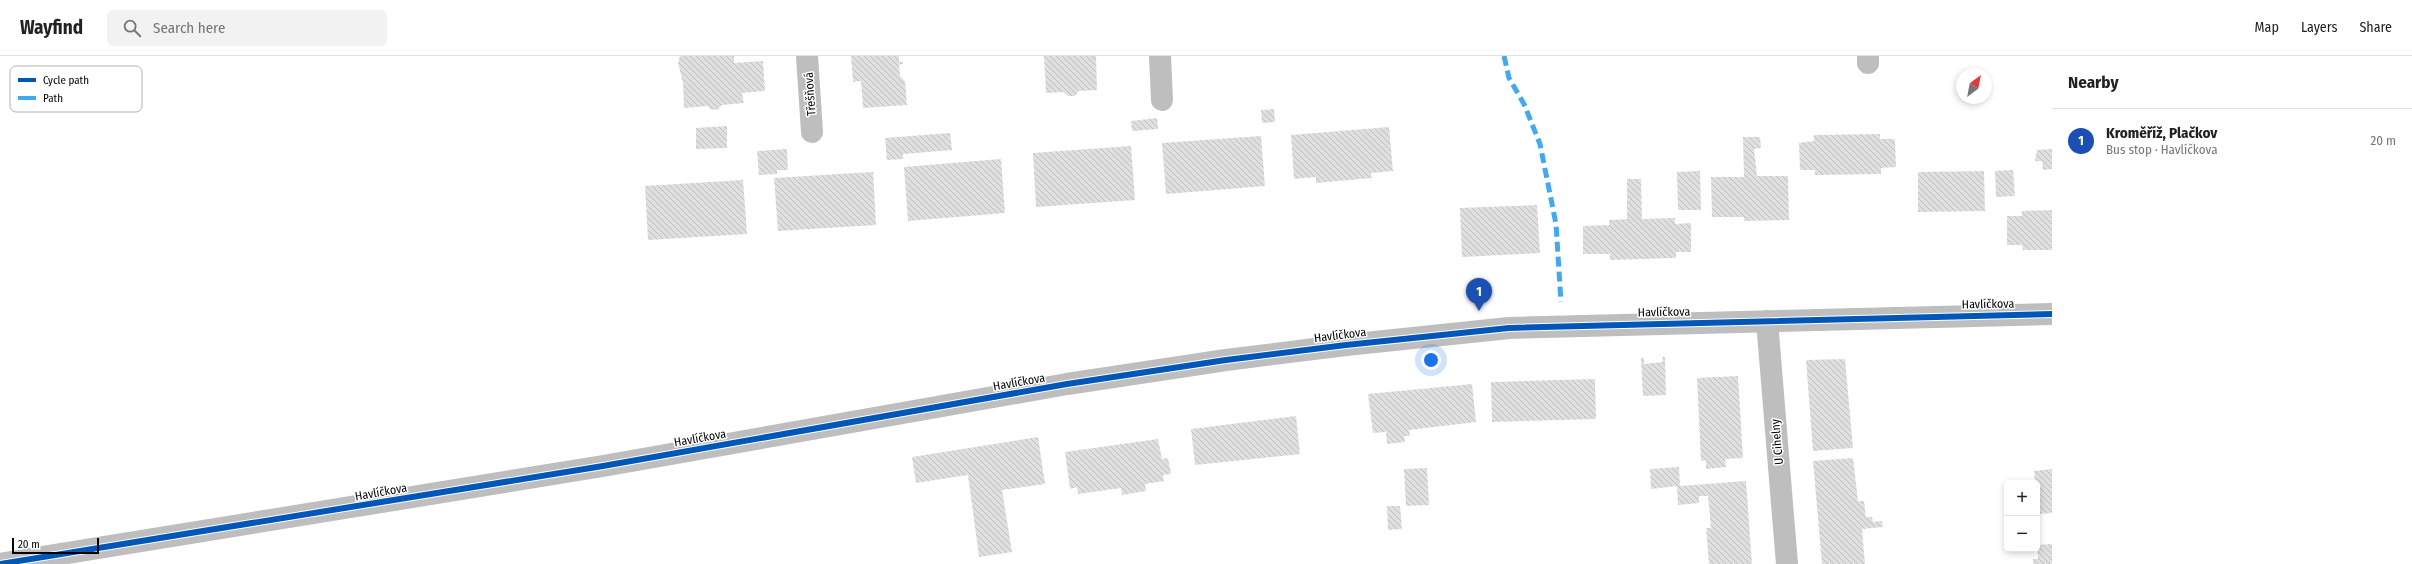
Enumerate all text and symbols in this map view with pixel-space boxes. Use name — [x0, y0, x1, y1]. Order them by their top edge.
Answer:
search box — [107, 10, 387, 46]
text: Wayfind — [20, 16, 83, 39]
icon: search — [121, 17, 143, 39]
text: Search here — [153, 19, 225, 37]
text: Map — [2255, 19, 2279, 36]
text: Layers — [2301, 19, 2337, 36]
text: Share — [2359, 19, 2392, 36]
legend — [10, 66, 142, 112]
north arrow — [1956, 68, 1992, 104]
street label: Třešňová — [801, 72, 819, 116]
text: Nearby — [2068, 72, 2119, 93]
text: Cycle path — [43, 74, 89, 87]
text: Path — [43, 92, 63, 105]
text: Kroměříž, Plačkov — [2106, 124, 2217, 142]
text: 1 — [2078, 133, 2084, 148]
text: 20 m — [2370, 133, 2396, 148]
text: Bus stop · Havlíčkova — [2106, 142, 2218, 157]
pin: 1 — [1466, 278, 1492, 311]
street label: Havlíčkova — [1962, 297, 2014, 311]
street label: Havlíčkova — [1638, 305, 1690, 319]
street label: Havlíčkova — [1313, 325, 1367, 345]
your location — [1421, 350, 1441, 370]
street label: Havlíčkova — [992, 371, 1046, 393]
street label: U Cihelny — [1768, 418, 1786, 466]
street label: Havlíčkova — [673, 427, 727, 449]
map controls — [2004, 480, 2040, 552]
button: + — [2004, 480, 2040, 516]
street label: Havlíčkova — [354, 481, 408, 503]
button: − — [2004, 516, 2040, 552]
scale bar — [12, 536, 99, 555]
text: 20 m — [18, 538, 40, 551]

